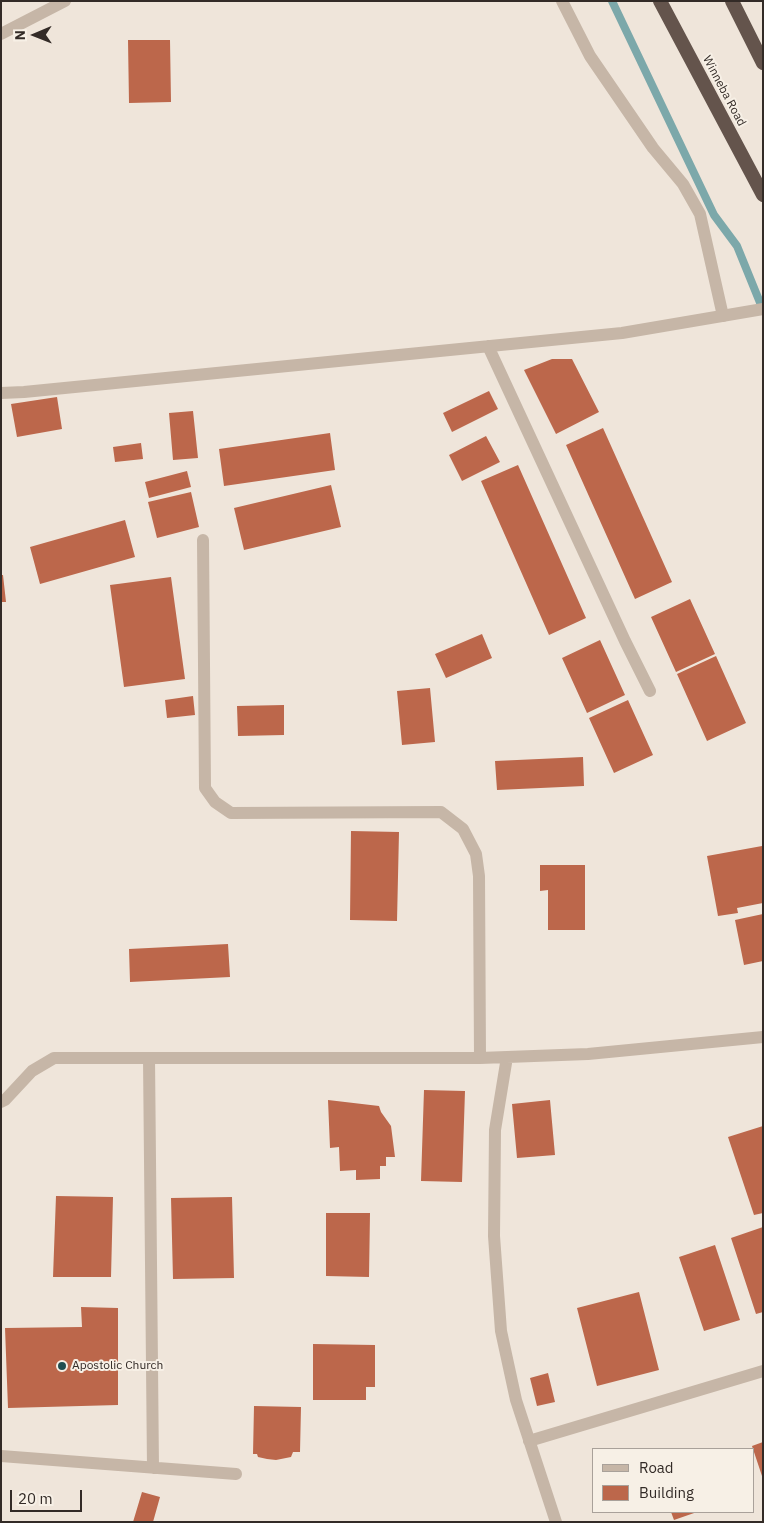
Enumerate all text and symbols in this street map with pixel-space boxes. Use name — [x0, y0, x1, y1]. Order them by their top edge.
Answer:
north arrow — [10, 10, 60, 60]
text: N — [11, 30, 29, 40]
street label: Winneba Road — [699, 53, 749, 129]
place label: Apostolic Church — [72, 1359, 163, 1373]
marker: Apostolic Church — [56, 1360, 68, 1372]
legend — [592, 1448, 754, 1513]
text: Road — [639, 1458, 674, 1477]
scale bar — [12, 1480, 85, 1512]
text: Building — [639, 1483, 694, 1502]
text: 20 m — [18, 1489, 53, 1508]

